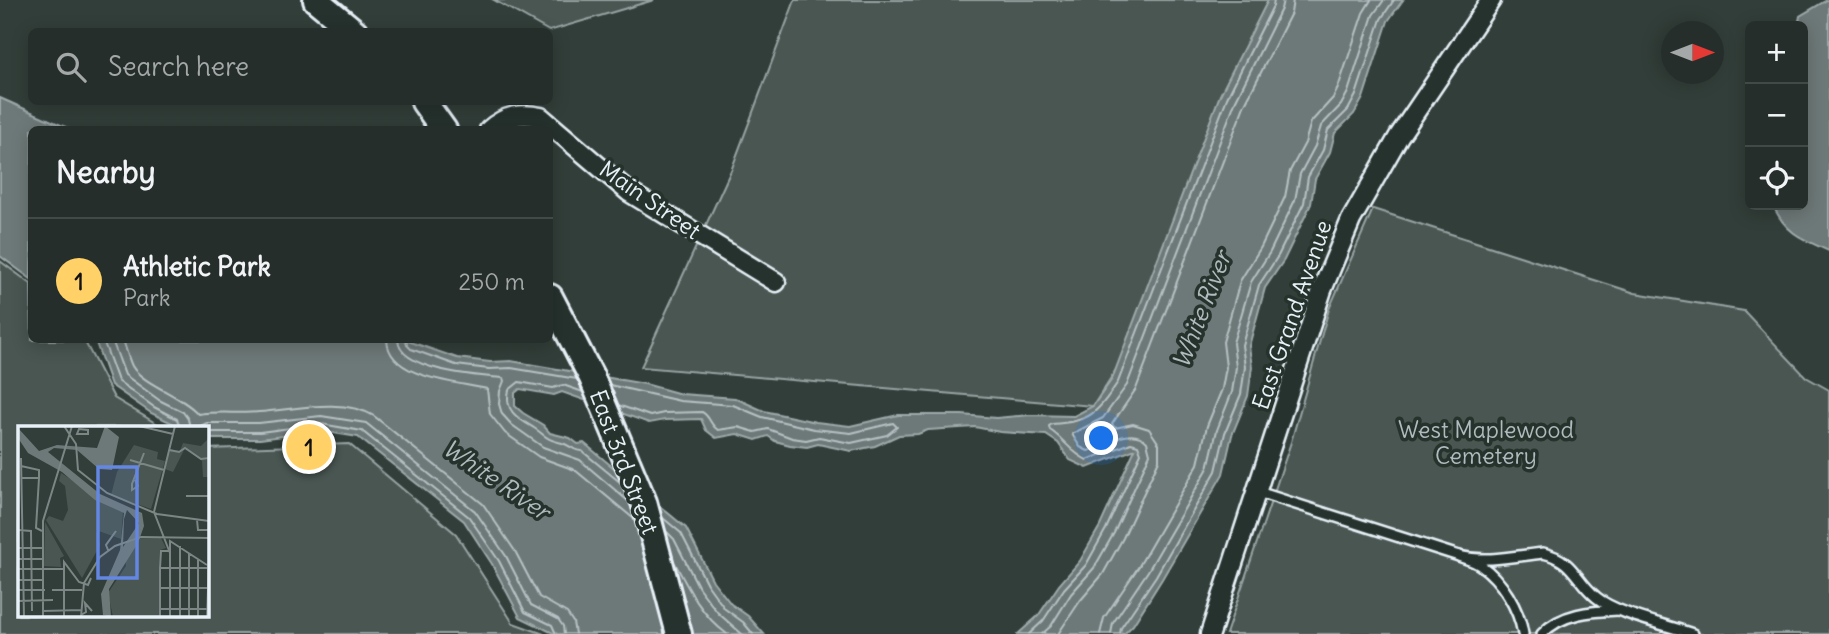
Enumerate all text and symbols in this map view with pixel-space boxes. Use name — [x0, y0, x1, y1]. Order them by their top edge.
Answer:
north arrow — [1661, 21, 1724, 84]
map controls — [1745, 21, 1808, 210]
button: + — [1745, 21, 1808, 84]
search box — [28, 28, 553, 105]
icon: search — [52, 48, 90, 86]
text: Search here — [108, 50, 249, 83]
button: − — [1745, 84, 1808, 147]
button: locate — [1745, 147, 1808, 210]
text: Nearby — [56, 153, 156, 191]
street label: Main Street — [594, 154, 707, 245]
street label: East Grand Avenue — [1246, 216, 1338, 413]
water label: White River — [1165, 244, 1238, 372]
text: Athletic Park — [123, 250, 271, 283]
text: 1 — [74, 267, 84, 296]
text: 250 m — [458, 267, 525, 296]
text: Park — [123, 283, 171, 312]
street label: East 3rd Street — [584, 385, 665, 538]
park label: West Maplewood Cemetery — [1398, 415, 1574, 470]
pin: 1 — [286, 421, 332, 473]
your location — [1084, 421, 1118, 455]
inset map — [18, 426, 208, 616]
water label: White River — [437, 432, 558, 528]

